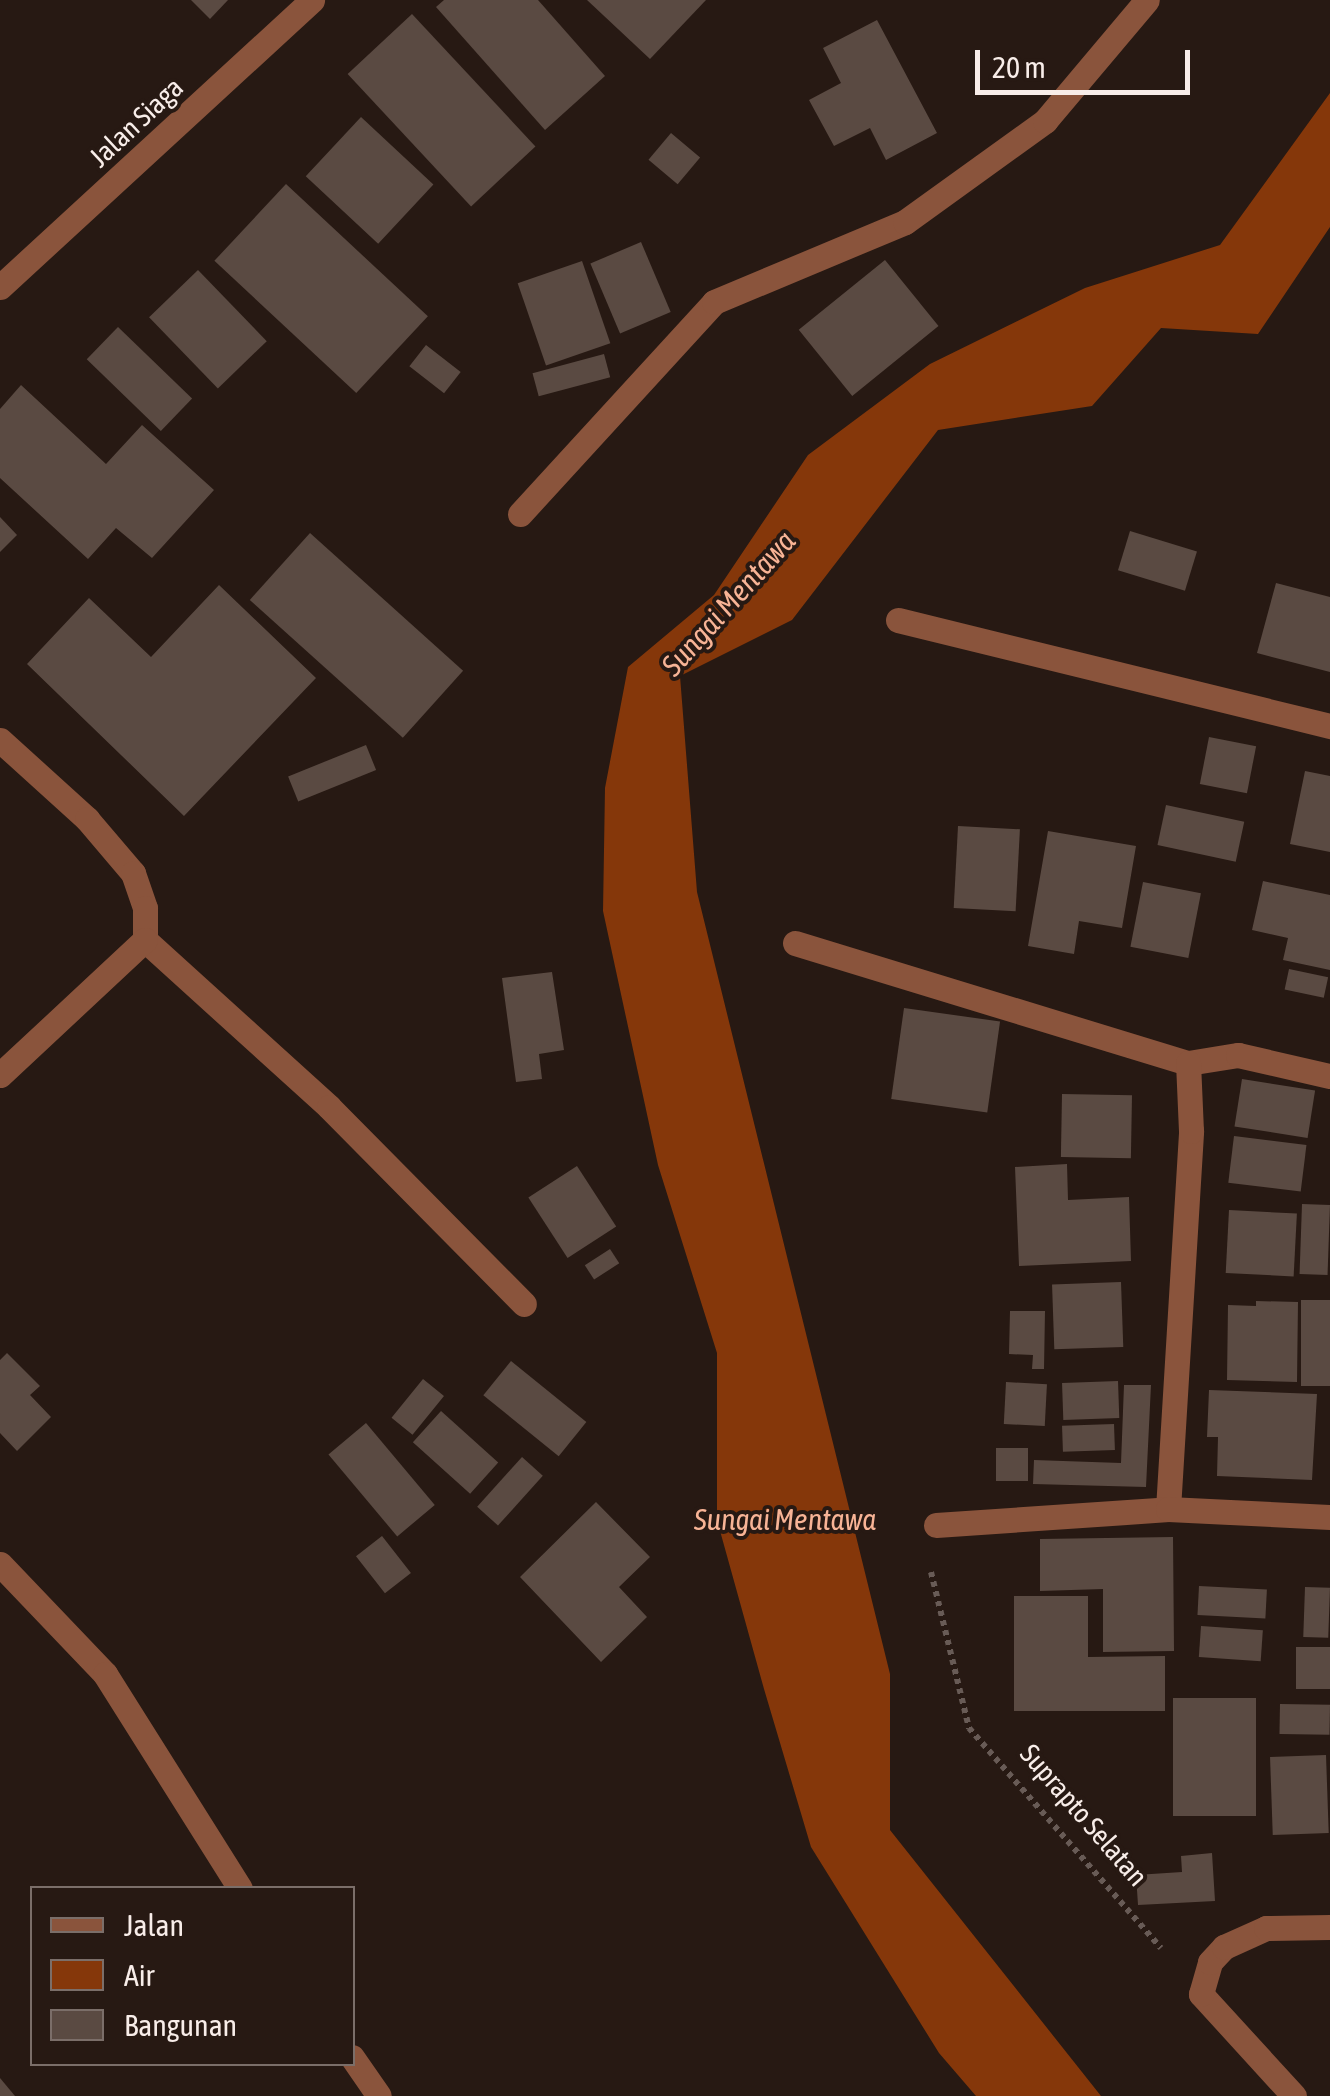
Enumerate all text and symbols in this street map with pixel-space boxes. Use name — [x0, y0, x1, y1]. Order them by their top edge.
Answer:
scale bar — [980, 30, 1195, 92]
text: 20 m — [992, 50, 1046, 84]
street label: Jalan Siaga — [82, 70, 190, 174]
water label: Sungai Mentawa — [654, 523, 802, 683]
water label: Sungai Mentawa — [694, 1501, 876, 1537]
street label: Suprapto Selatan — [1013, 1737, 1155, 1893]
legend — [30, 1886, 355, 2066]
text: Jalan — [124, 1908, 184, 1942]
text: Air — [124, 1958, 154, 1992]
text: Bangunan — [124, 2008, 237, 2042]

